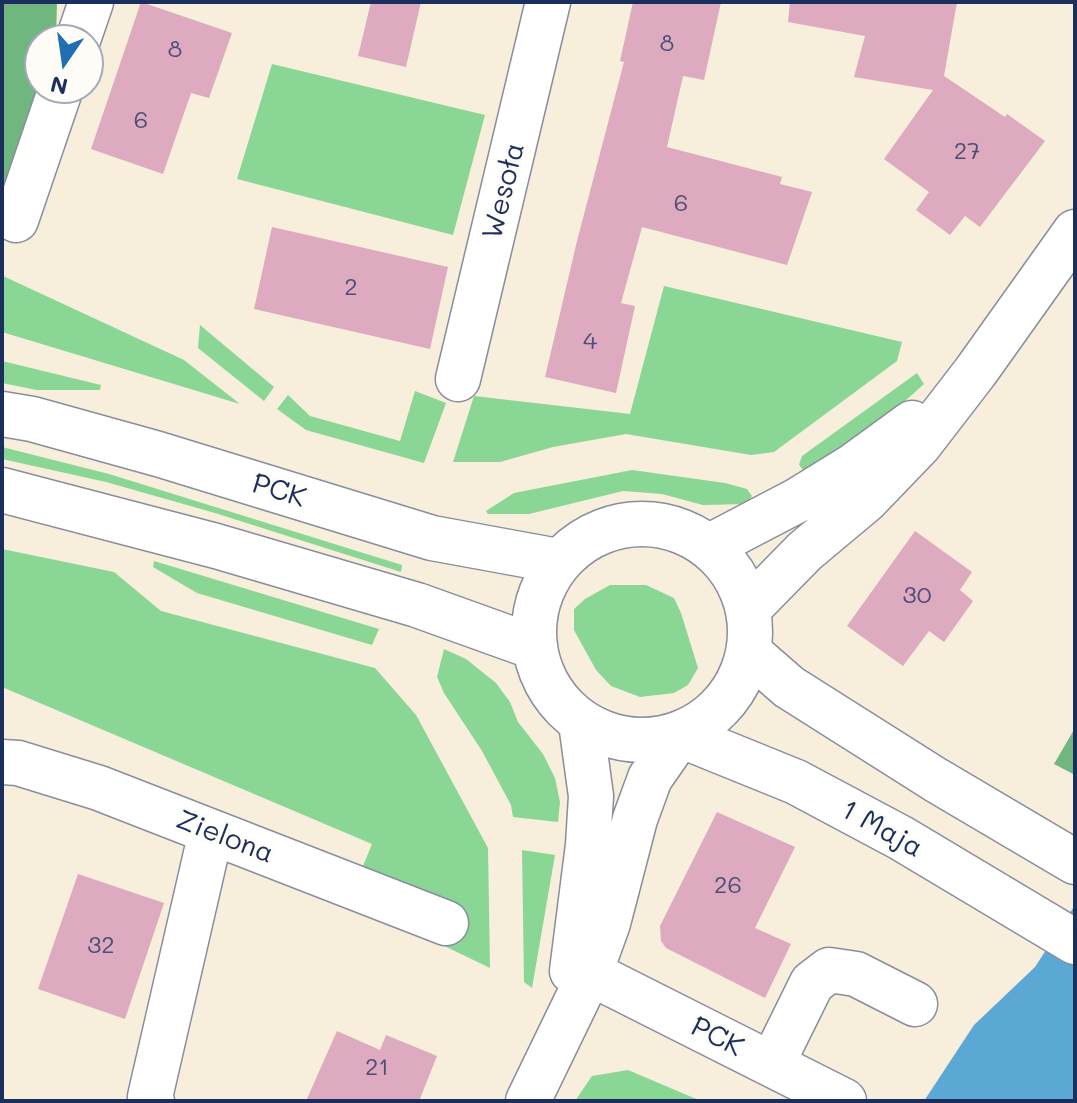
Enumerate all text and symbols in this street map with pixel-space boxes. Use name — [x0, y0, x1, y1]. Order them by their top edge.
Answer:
north arrow — [24, 24, 104, 104]
house number: 8 — [660, 30, 674, 58]
house number: 8 — [168, 36, 182, 64]
text: N — [48, 70, 70, 102]
house number: 6 — [134, 107, 148, 135]
house number: 27 — [954, 138, 980, 166]
street label: Wesoła — [476, 139, 532, 243]
house number: 6 — [674, 190, 688, 218]
house number: 2 — [344, 274, 358, 302]
house number: 4 — [583, 328, 597, 356]
street label: PCK — [248, 467, 310, 515]
house number: 30 — [903, 582, 931, 610]
street label: 1 Maja — [835, 793, 929, 865]
street label: Zielona — [172, 803, 278, 871]
house number: 26 — [714, 872, 742, 900]
house number: 32 — [87, 932, 115, 960]
street label: PCK — [685, 1010, 749, 1064]
house number: 21 — [365, 1054, 389, 1082]

